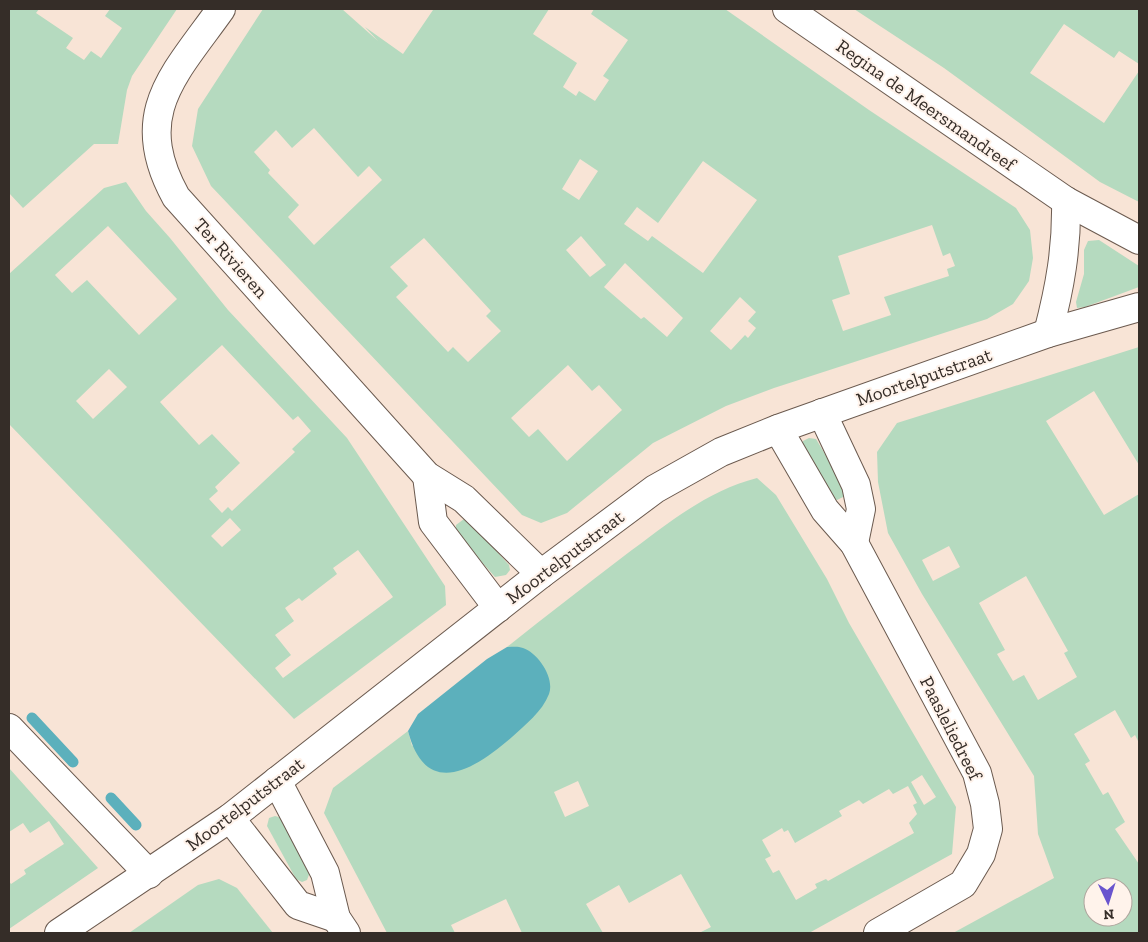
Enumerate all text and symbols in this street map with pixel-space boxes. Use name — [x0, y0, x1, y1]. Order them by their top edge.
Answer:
street label: Regina de Meersmandreef — [832, 34, 1022, 177]
street label: Ter Rivieren — [189, 213, 273, 303]
street label: Moortelputstraat — [853, 343, 995, 411]
street label: Moortelputstraat — [501, 505, 629, 609]
street label: Paasleliedreef — [915, 672, 988, 785]
street label: Moortelputstraat — [181, 752, 309, 856]
north arrow — [1083, 877, 1133, 927]
text: N — [1103, 906, 1115, 923]

